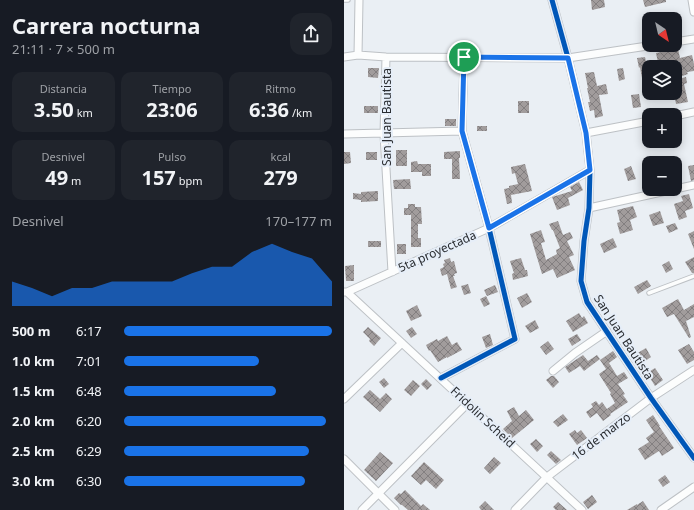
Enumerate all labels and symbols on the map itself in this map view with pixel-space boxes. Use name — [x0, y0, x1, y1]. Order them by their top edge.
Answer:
north arrow — [642, 12, 682, 52]
pin — [447, 40, 481, 74]
street label: San Juan Bautista — [378, 68, 395, 166]
street label: 5ta proyectada — [395, 226, 479, 276]
street label: San Juan Bautista — [590, 291, 658, 383]
street label: Fridolin Scheid — [447, 383, 519, 451]
street label: 16 de marzo — [568, 408, 634, 464]

